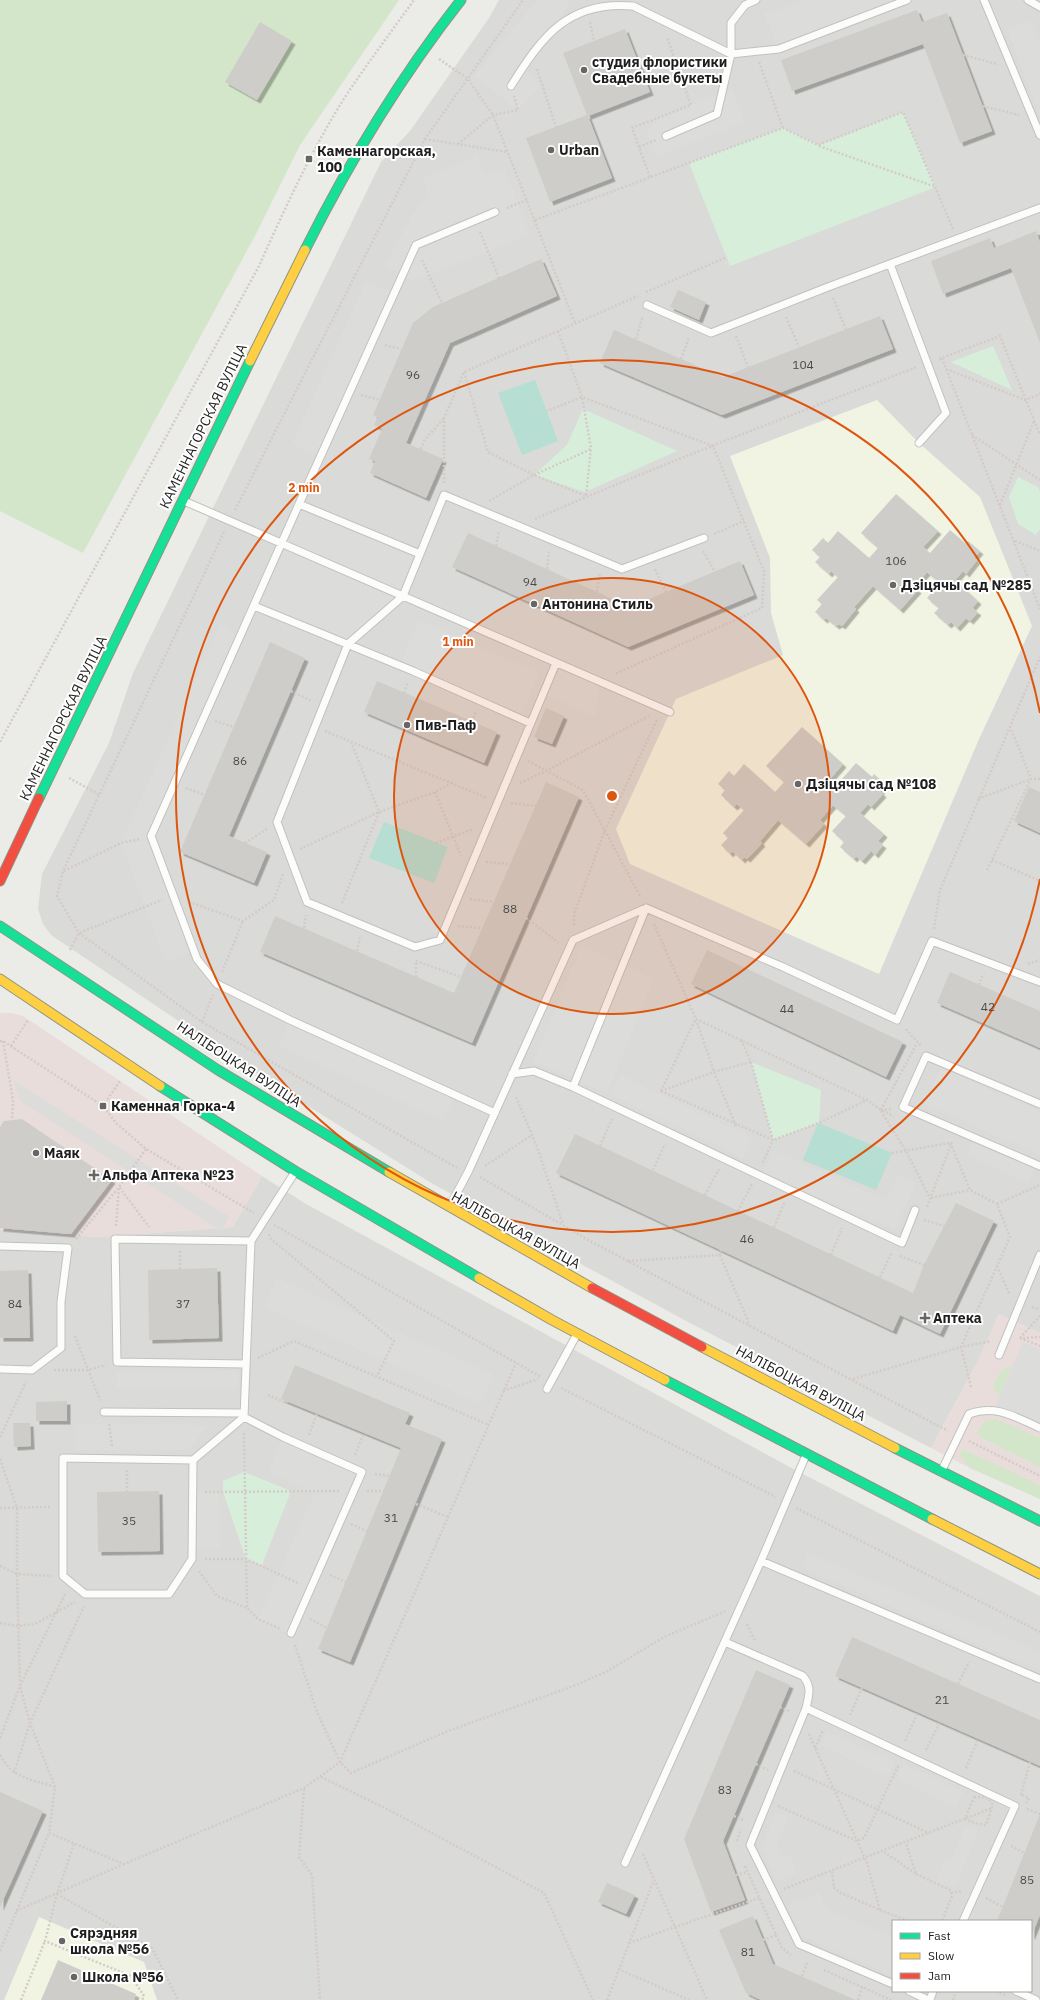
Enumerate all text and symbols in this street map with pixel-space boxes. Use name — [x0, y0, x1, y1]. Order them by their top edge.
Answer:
place label: студия флористики Свадебные букеты — [592, 53, 727, 87]
marker: студия флористики Свадебные букеты — [579, 65, 589, 75]
place label: Urban — [559, 141, 599, 159]
place label: Каменнагорская, 100 — [317, 142, 436, 176]
marker: Urban — [546, 145, 556, 155]
marker: Каменнагорская, 100 — [304, 154, 314, 164]
street label: КАМЕННАГОРСКАЯ ВУЛІЦА — [155, 340, 251, 512]
house number: 104 — [792, 357, 814, 372]
house number: 96 — [406, 367, 420, 382]
text: 2 min — [288, 480, 320, 495]
house number: 106 — [885, 553, 907, 568]
house number: 94 — [523, 574, 537, 589]
place label: Дзіцячы сад №285 — [901, 576, 1031, 594]
marker: Дзіцячы сад №285 — [888, 580, 898, 590]
place label: Антонина Стиль — [542, 595, 653, 613]
marker: Антонина Стиль — [529, 599, 539, 609]
street label: КАМЕННАГОРСКАЯ ВУЛІЦА — [15, 632, 111, 804]
text: 1 min — [442, 634, 474, 649]
place label: Пив-Паф — [415, 716, 476, 734]
marker: Пив-Паф — [402, 720, 412, 730]
house number: 86 — [233, 753, 247, 768]
place label: Дзіцячы сад №108 — [806, 775, 936, 793]
marker: Дзіцячы сад №108 — [793, 779, 803, 789]
centre of rings — [605, 789, 619, 803]
house number: 88 — [503, 901, 517, 916]
house number: 42 — [981, 999, 995, 1014]
house number: 44 — [780, 1001, 794, 1016]
street label: НАЛІБОЦКАЯ ВУЛІЦА — [173, 1017, 305, 1111]
place label: Каменная Горка-4 — [111, 1097, 235, 1115]
marker: Каменная Горка-4 — [98, 1101, 108, 1111]
place label: Маяк — [44, 1144, 80, 1162]
marker: Маяк — [31, 1148, 41, 1158]
place label: Альфа Аптека №23 — [102, 1166, 234, 1184]
marker: Альфа Аптека №23 — [89, 1170, 99, 1180]
street label: НАЛІБОЦКАЯ ВУЛІЦА — [448, 1187, 584, 1273]
house number: 46 — [740, 1231, 754, 1246]
house number: 84 — [8, 1296, 22, 1311]
house number: 37 — [176, 1296, 190, 1311]
place label: Аптека — [933, 1309, 982, 1327]
marker: Аптека — [920, 1313, 930, 1323]
street label: НАЛІБОЦКАЯ ВУЛІЦА — [733, 1341, 869, 1425]
house number: 31 — [384, 1510, 398, 1525]
house number: 35 — [122, 1513, 136, 1528]
house number: 21 — [935, 1692, 949, 1707]
house number: 83 — [718, 1782, 732, 1797]
house number: 85 — [1020, 1872, 1034, 1887]
legend — [892, 1920, 1032, 1992]
place label: Сярэдняя школа №56 — [70, 1924, 149, 1958]
text: Fast — [928, 1928, 951, 1943]
marker: Сярэдняя школа №56 — [57, 1936, 67, 1946]
house number: 81 — [741, 1944, 755, 1959]
text: Slow — [928, 1948, 954, 1963]
place label: Школа №56 — [82, 1968, 164, 1986]
text: Jam — [928, 1968, 951, 1983]
marker: Школа №56 — [69, 1972, 79, 1982]

